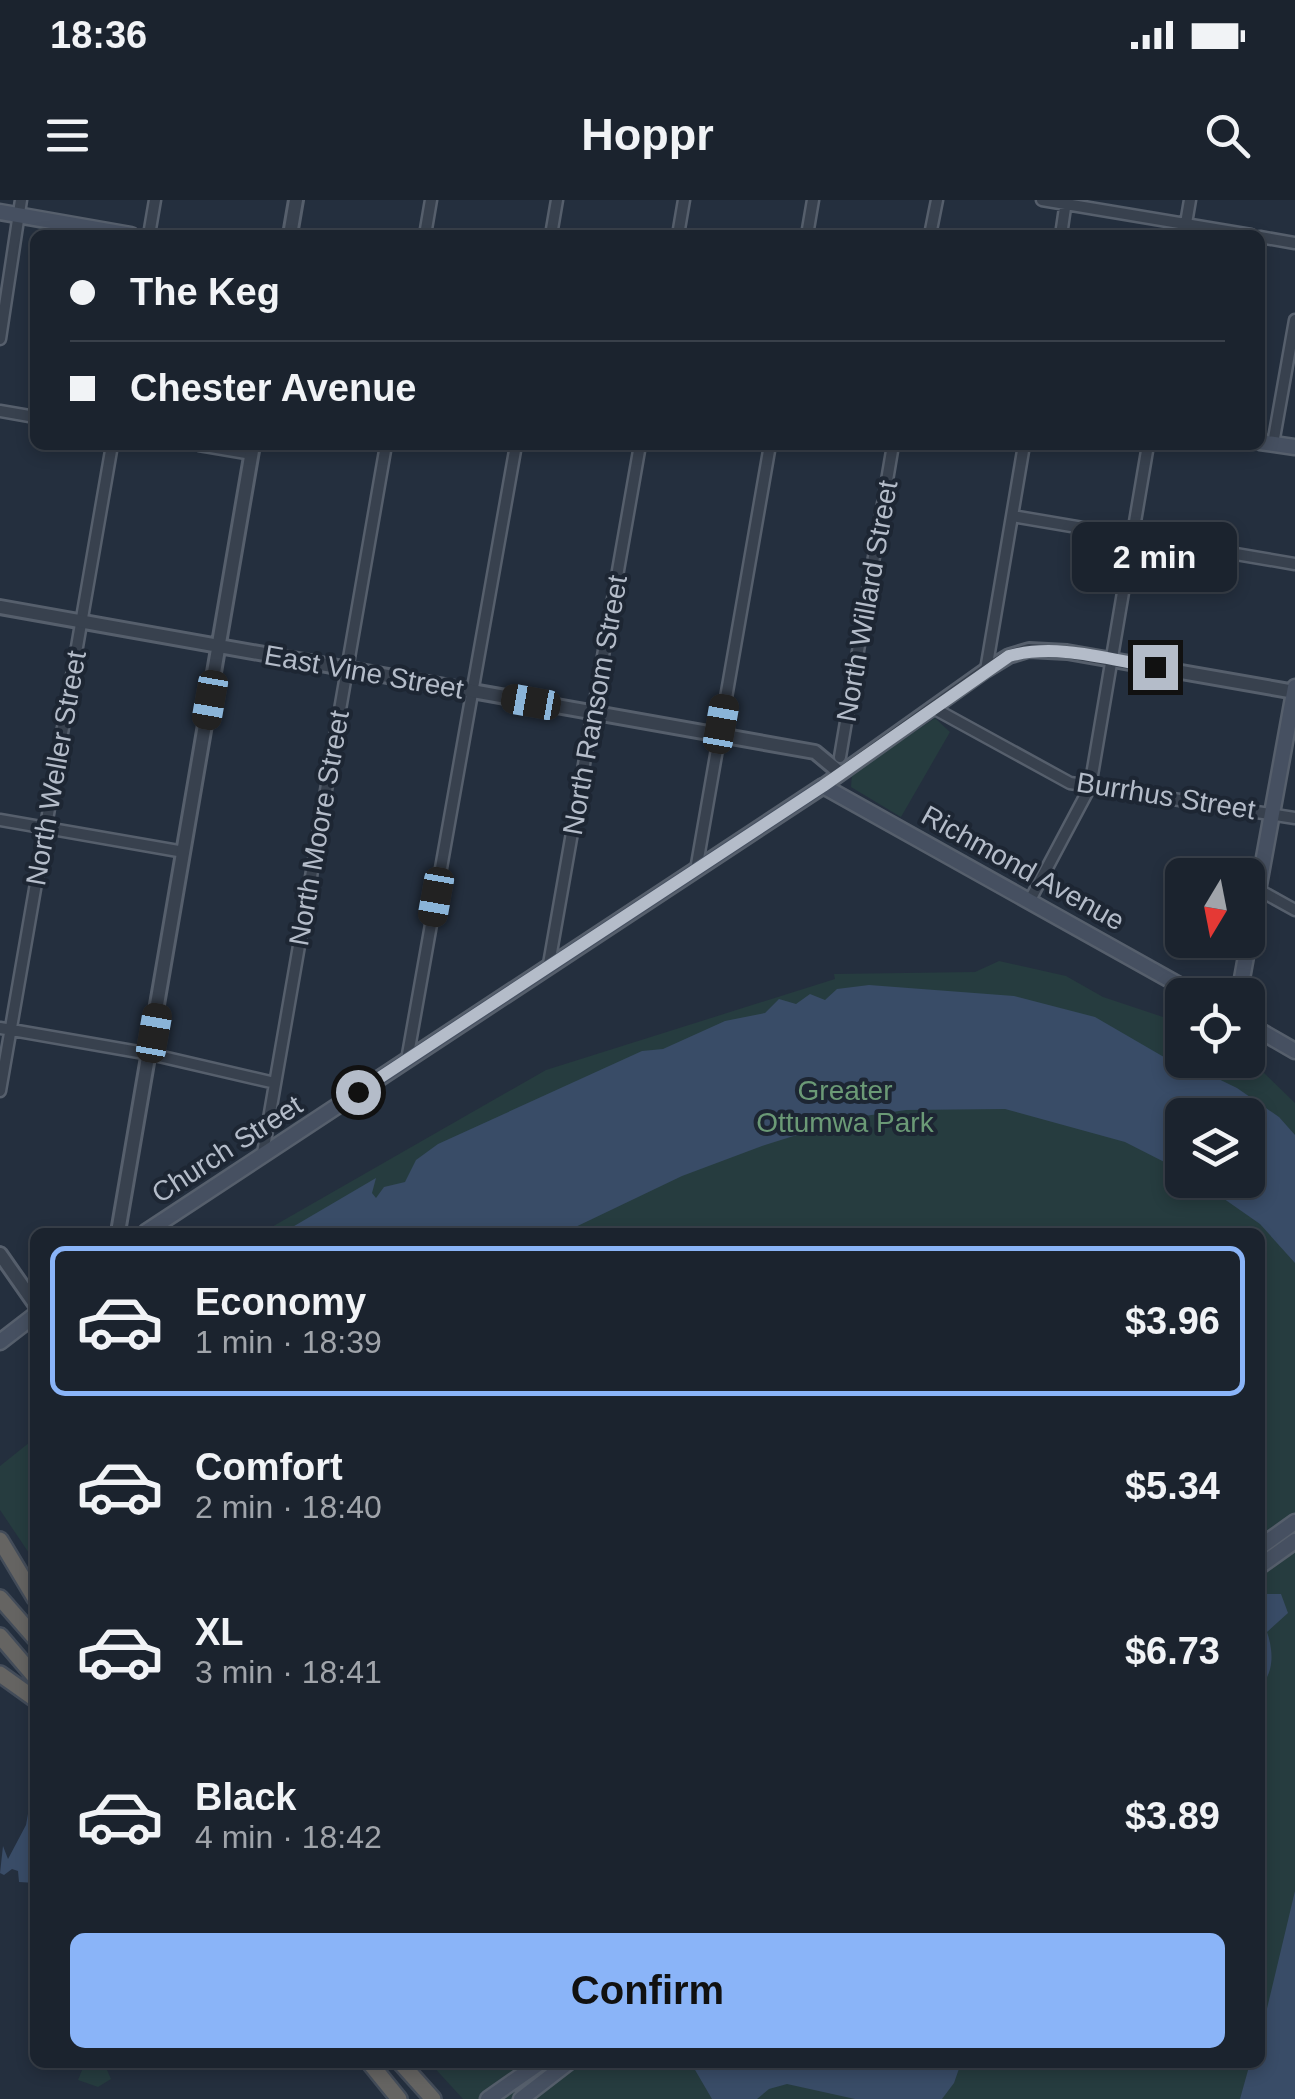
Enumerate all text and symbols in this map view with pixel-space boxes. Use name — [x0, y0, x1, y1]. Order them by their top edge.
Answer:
text: 18:36 — [50, 14, 147, 56]
icon: menu — [40, 108, 95, 163]
icon: search — [1200, 108, 1255, 163]
text: Hoppr — [581, 109, 714, 160]
text: The Keg — [130, 271, 280, 313]
text: Chester Avenue — [130, 367, 417, 409]
street label: North Willard Street — [831, 478, 904, 724]
callout: 2 min — [1072, 522, 1238, 592]
text: 2 min — [1113, 539, 1196, 575]
street label: North Ransom Street — [557, 573, 633, 837]
street label: East Vine Street — [262, 639, 466, 705]
route end — [1133, 645, 1178, 690]
street label: North Weller Street — [20, 648, 92, 888]
car — [190, 668, 230, 732]
car — [499, 682, 563, 722]
car — [701, 692, 741, 756]
street label: North Moore Street — [283, 708, 355, 948]
street label: Burrhus Street — [1074, 767, 1258, 825]
street label: Richmond Avenue — [916, 799, 1130, 937]
north arrow — [1165, 858, 1265, 958]
map controls — [1165, 858, 1265, 1198]
car — [416, 865, 456, 929]
button: locate — [1165, 978, 1265, 1078]
car — [134, 1001, 174, 1065]
route start — [336, 1070, 381, 1115]
park label: Greater Ottumwa Park — [756, 1075, 935, 1138]
street label: Church Street — [146, 1089, 308, 1209]
button: layers — [1165, 1098, 1265, 1198]
icon: car — [75, 1276, 165, 1366]
text: Economy — [195, 1281, 366, 1323]
text: $3.96 — [1125, 1300, 1220, 1342]
text: 1 min · 18:39 — [195, 1324, 382, 1360]
icon: car — [75, 1441, 165, 1531]
text: Comfort — [195, 1446, 343, 1488]
text: $5.34 — [1125, 1465, 1220, 1507]
text: 2 min · 18:40 — [195, 1489, 382, 1525]
icon: car — [75, 1606, 165, 1696]
text: XL — [195, 1611, 244, 1653]
text: $6.73 — [1125, 1630, 1220, 1672]
text: 3 min · 18:41 — [195, 1654, 382, 1690]
icon: car — [75, 1771, 165, 1861]
text: Black — [195, 1776, 296, 1818]
text: $3.89 — [1125, 1795, 1220, 1837]
text: 4 min · 18:42 — [195, 1819, 382, 1855]
button: Confirm — [70, 1933, 1225, 2048]

